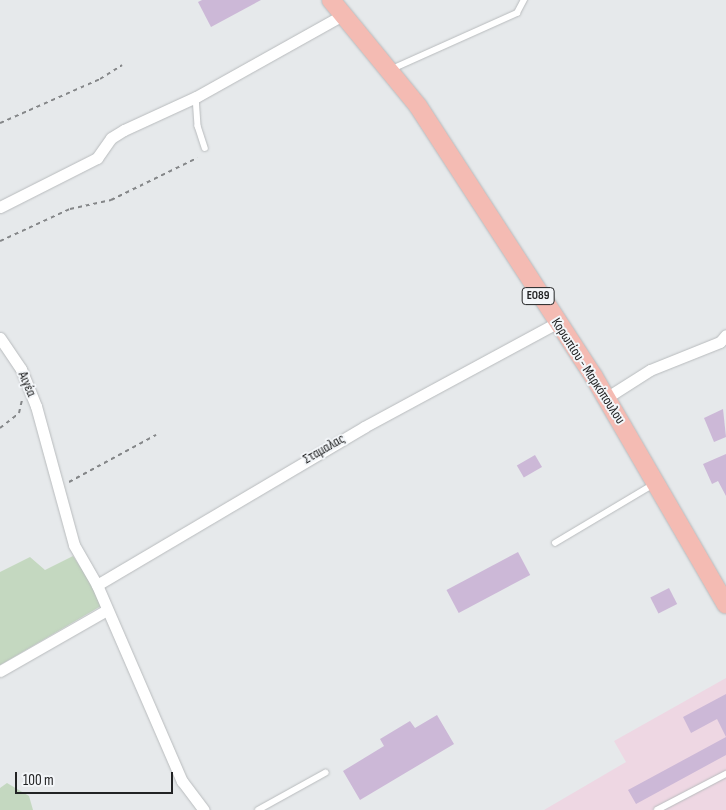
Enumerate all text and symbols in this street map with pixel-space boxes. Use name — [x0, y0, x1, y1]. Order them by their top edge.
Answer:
road number: ΕΟ89 — [520, 286, 556, 306]
street label: Κορωπίου - Μαρκόπουλου — [548, 315, 628, 427]
street label: Αιγέα — [14, 369, 40, 399]
street label: Σταμαλας — [300, 430, 348, 468]
scale bar — [18, 762, 175, 794]
text: 100 m — [23, 771, 54, 790]

